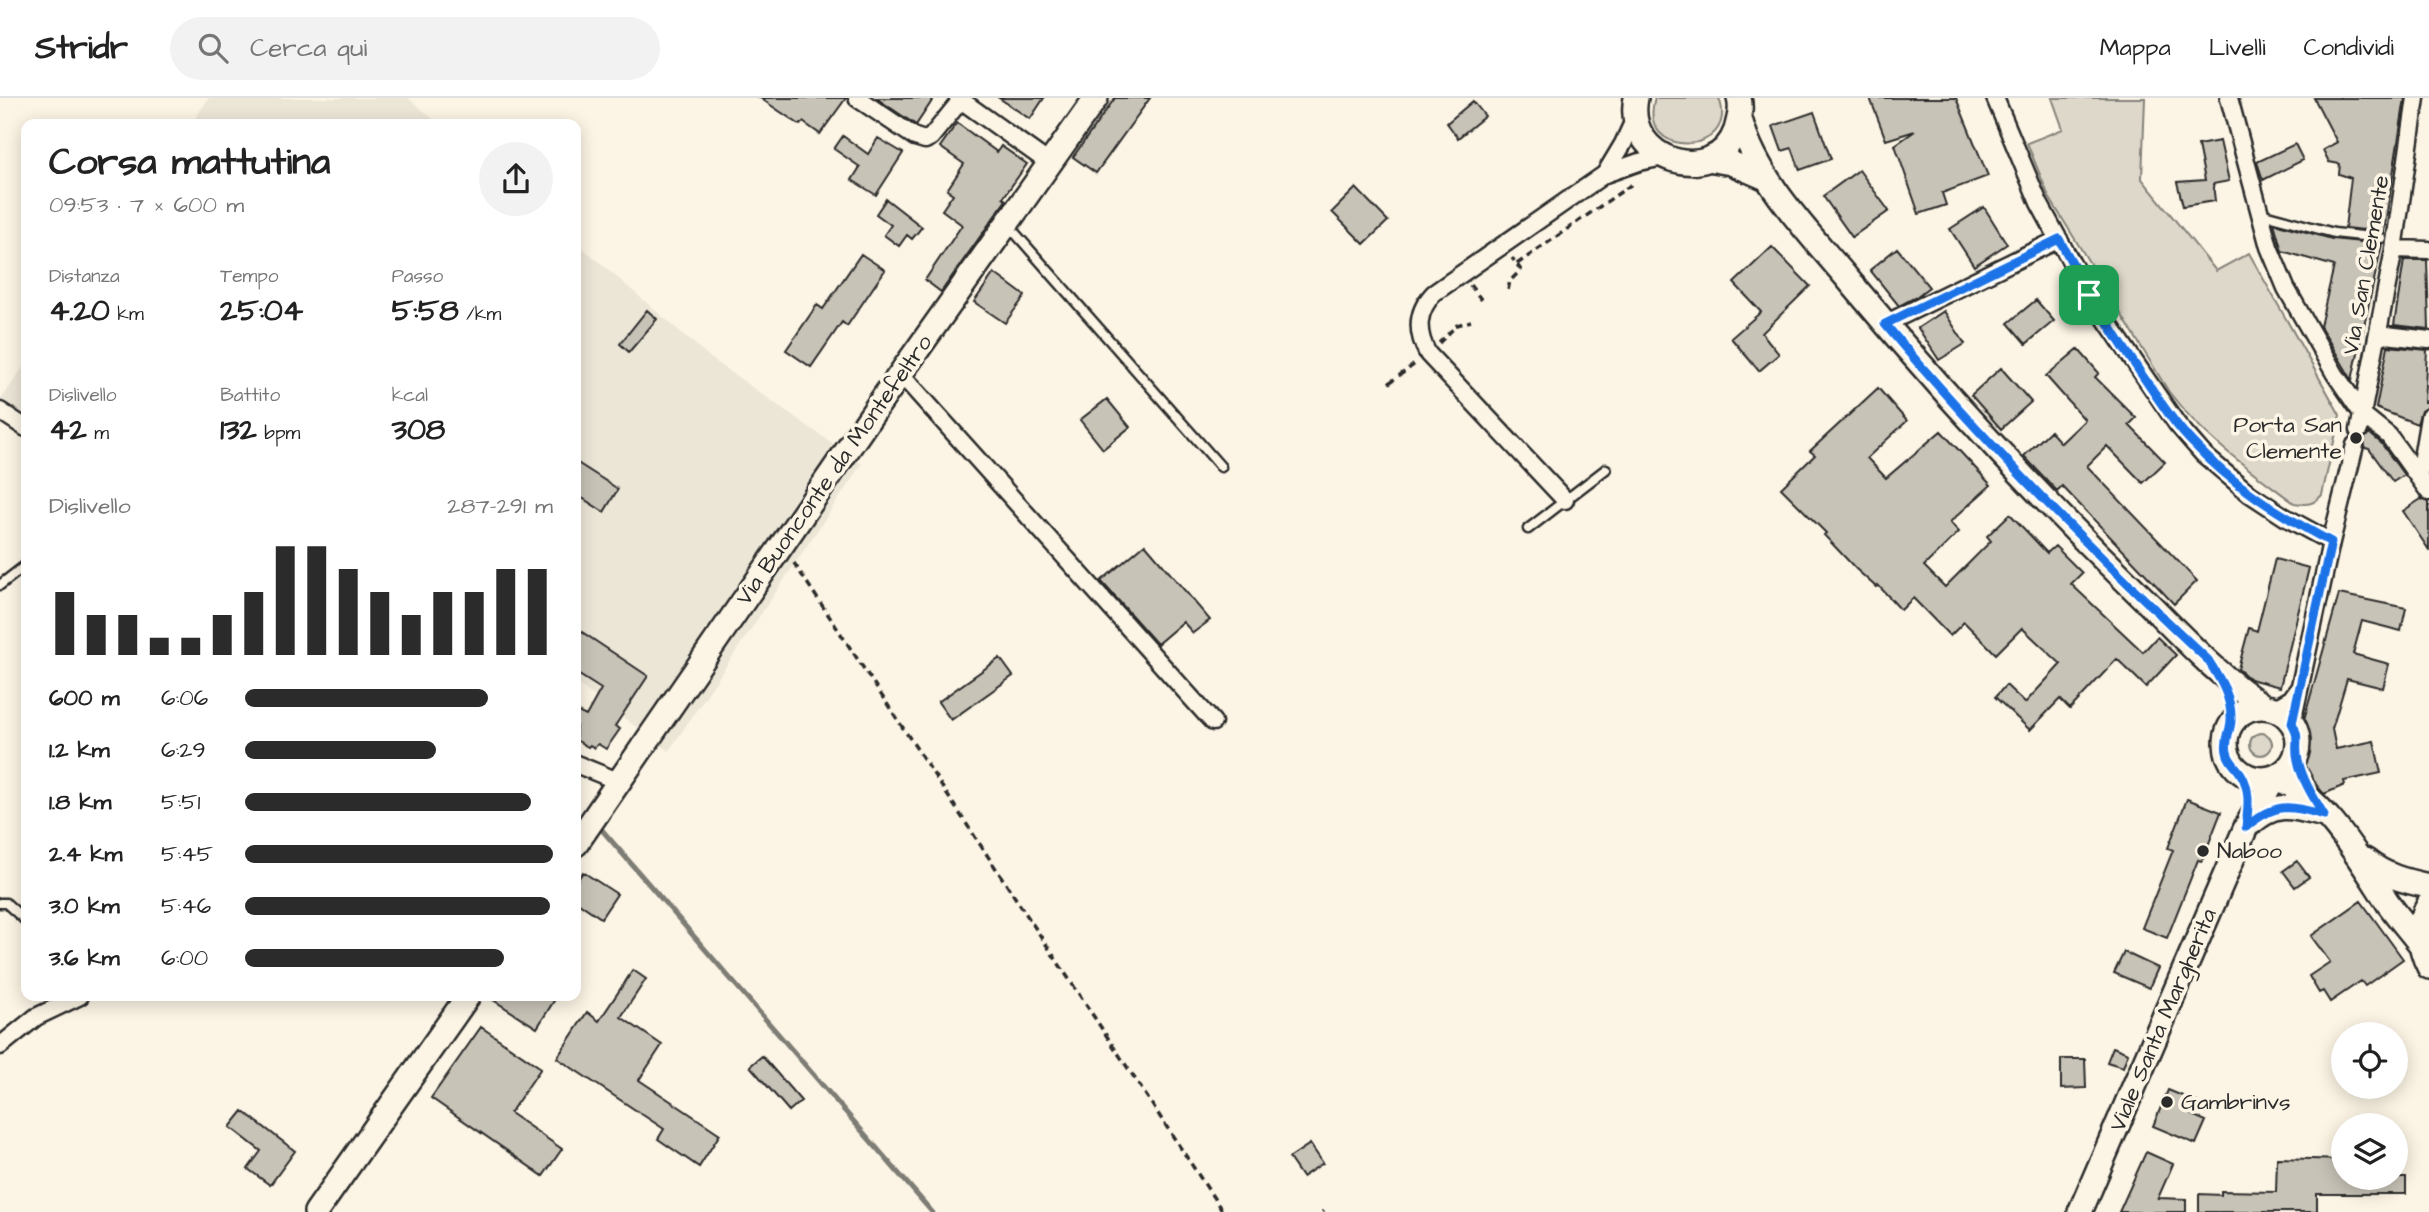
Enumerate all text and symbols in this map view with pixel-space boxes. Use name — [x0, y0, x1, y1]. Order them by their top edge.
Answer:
search box — [170, 17, 660, 80]
text: Stridr — [35, 25, 128, 71]
icon: search — [194, 29, 232, 67]
text: Cerca qui — [250, 30, 367, 66]
text: Mappa — [2100, 31, 2171, 65]
text: Livelli — [2209, 31, 2266, 65]
text: Condividi — [2304, 31, 2394, 65]
text: Corsa mattutina — [49, 137, 330, 189]
button: share — [479, 142, 553, 216]
street label: Via San Clemente — [2334, 173, 2398, 357]
text: 09:53 · 7 × 600 m — [49, 189, 244, 221]
text: Distanza — [49, 263, 120, 290]
text: Tempo — [220, 263, 279, 290]
text: Passo — [392, 263, 443, 290]
pin — [2059, 265, 2119, 325]
icon: arrive — [2070, 276, 2108, 314]
text: 4.20 — [49, 290, 110, 332]
text: 25:04 — [220, 290, 303, 332]
text: 5:58 — [392, 290, 459, 332]
text: km — [110, 301, 144, 328]
text: /km — [459, 301, 501, 328]
street label: Via Buonconte da Montefeltro — [728, 328, 940, 612]
text: Dislivello — [49, 382, 116, 409]
text: Battito — [220, 382, 280, 409]
text: kcal — [392, 382, 428, 409]
text: 42 — [49, 409, 87, 451]
text: 132 — [220, 409, 257, 451]
text: 308 — [392, 409, 445, 451]
place label: Porta San Clemente — [2234, 409, 2342, 467]
text: m — [87, 420, 109, 447]
text: bpm — [257, 420, 300, 447]
marker: Porta San Clemente — [2348, 430, 2364, 446]
text: Dislivello — [49, 490, 131, 522]
text: 287–291 m — [447, 490, 553, 522]
text: 600 m — [49, 682, 120, 714]
text: 6:06 — [161, 682, 208, 714]
text: 1.2 km — [49, 734, 110, 766]
text: 6:29 — [161, 734, 206, 766]
text: 1.8 km — [49, 786, 111, 818]
text: 5:51 — [161, 786, 200, 818]
place label: Naboo — [2217, 835, 2282, 867]
text: 2.4 km — [49, 838, 122, 870]
text: 5:45 — [161, 838, 213, 870]
marker: Naboo — [2195, 843, 2211, 859]
text: 3.0 km — [49, 890, 120, 922]
text: 5:46 — [161, 890, 211, 922]
street label: Viale Santa Margherita — [2102, 903, 2226, 1137]
text: 3.6 km — [49, 942, 120, 974]
text: 6:00 — [161, 942, 208, 974]
map controls — [2331, 1022, 2408, 1190]
button: locate — [2331, 1022, 2408, 1099]
place label: Gambrinvs — [2181, 1086, 2291, 1118]
marker: Gambrinvs — [2159, 1094, 2175, 1110]
button: layers — [2331, 1113, 2408, 1190]

